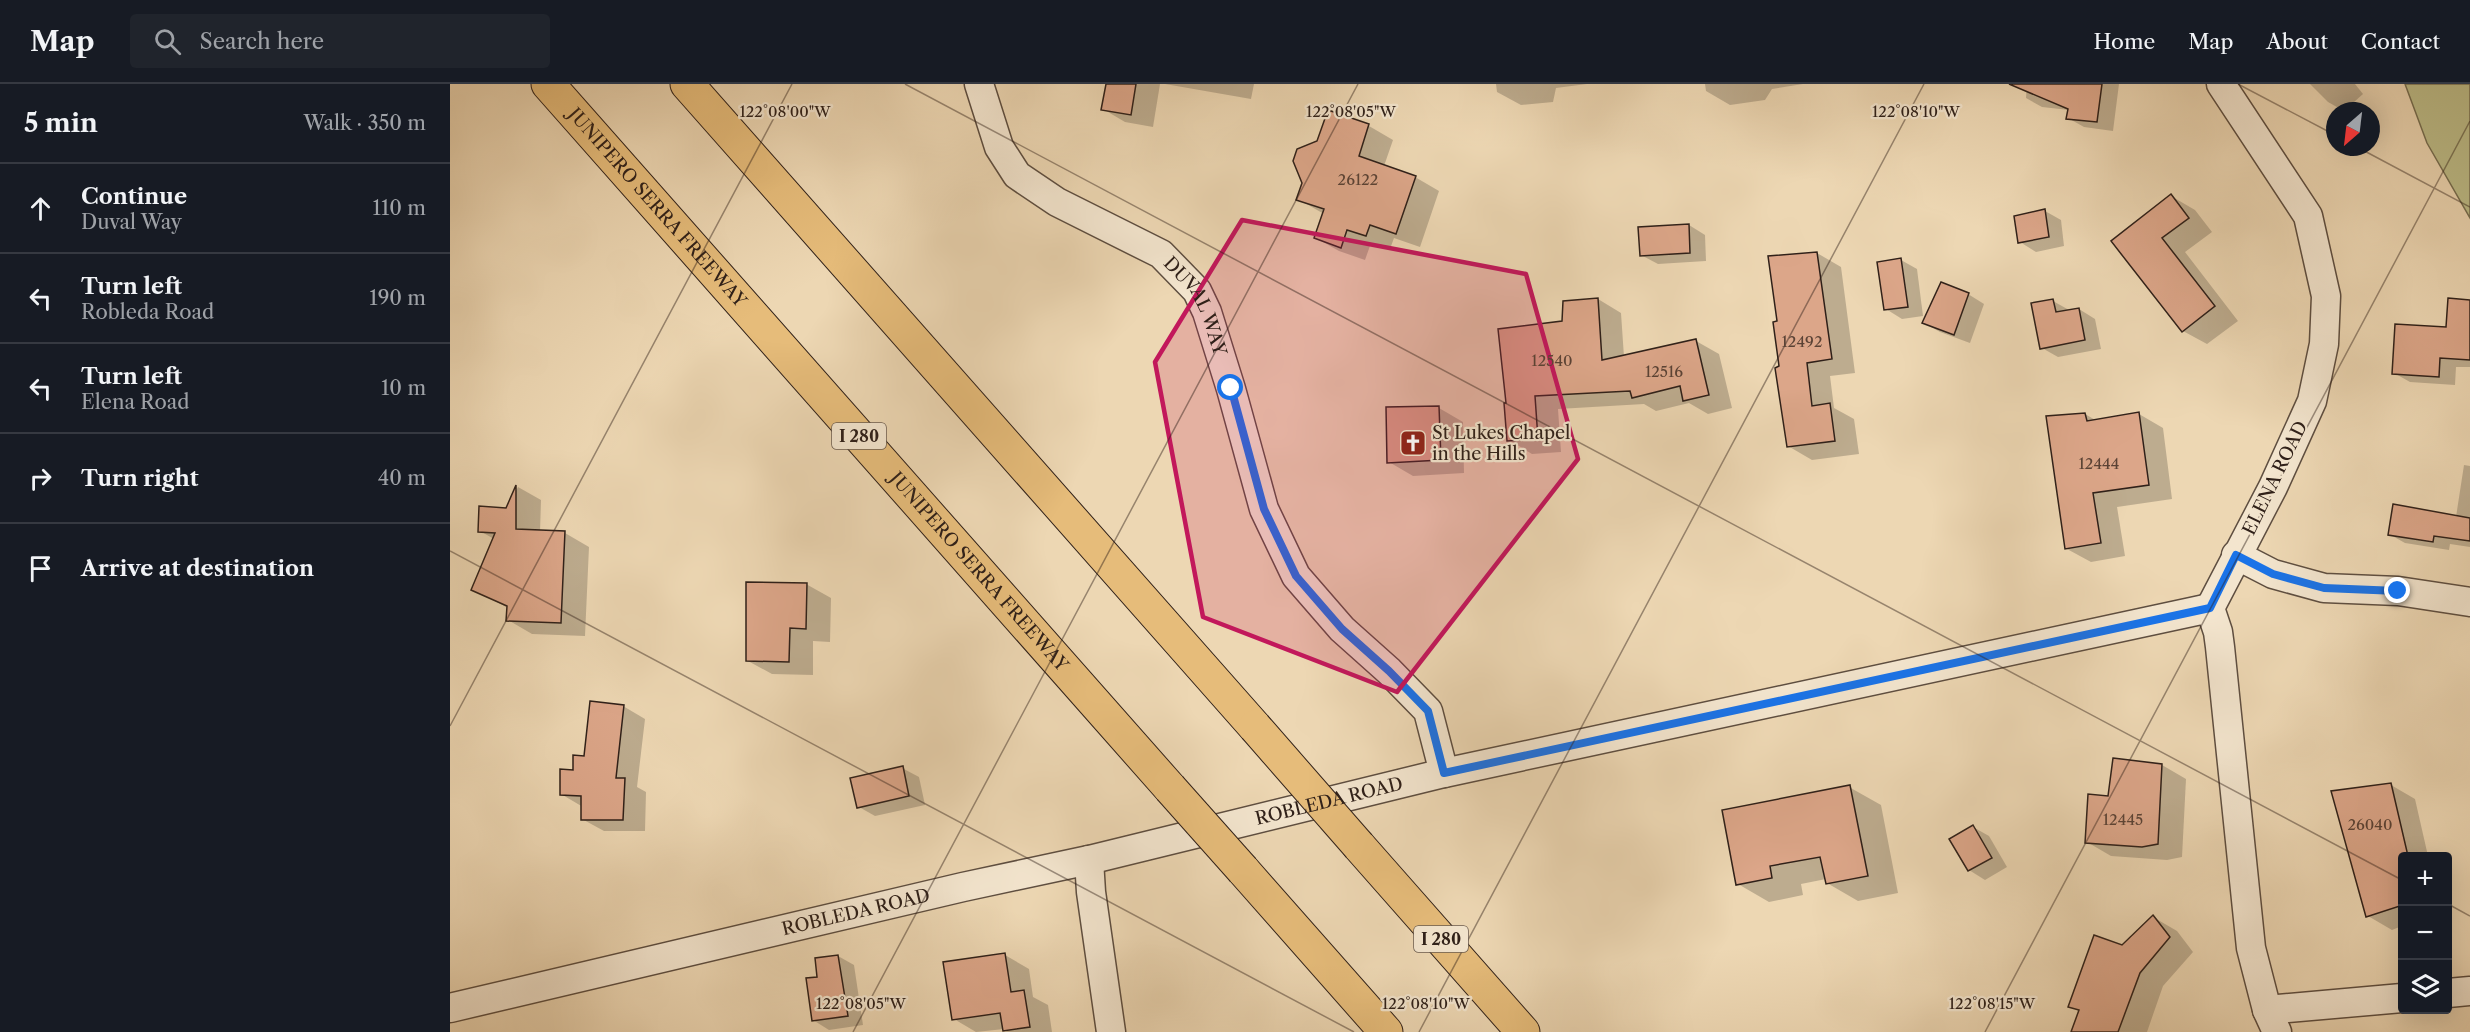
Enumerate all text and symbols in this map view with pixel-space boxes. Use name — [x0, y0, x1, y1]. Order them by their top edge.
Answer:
search box — [130, 14, 550, 68]
text: Map — [30, 24, 94, 58]
icon: search — [151, 25, 184, 58]
text: Search here — [199, 28, 324, 55]
text: Home — [2094, 29, 2155, 54]
text: Map — [2188, 29, 2233, 54]
text: About — [2266, 29, 2328, 54]
text: Contact — [2361, 29, 2440, 54]
street label: JUNIPERO SERRA FREEWAY — [561, 101, 752, 313]
text: 122°08'00"W — [739, 102, 831, 121]
text: 122°08'05"W — [1306, 102, 1396, 121]
text: 122°08'10"W — [1872, 102, 1961, 121]
north arrow — [2326, 102, 2380, 156]
text: 5 min — [24, 107, 98, 139]
text: Walk · 350 m — [303, 111, 426, 135]
house number: 26122 — [1338, 170, 1378, 189]
text: Continue — [81, 183, 187, 210]
icon: ahead — [24, 192, 57, 225]
text: 110 m — [373, 196, 426, 220]
text: Duval Way — [81, 210, 182, 234]
street label: DUVAL WAY — [1159, 252, 1231, 360]
text: Turn left — [81, 273, 182, 300]
icon: left — [24, 282, 57, 315]
text: 190 m — [369, 286, 426, 310]
text: Robleda Road — [81, 300, 214, 324]
house number: 12492 — [1781, 332, 1823, 351]
house number: 12540 — [1531, 351, 1573, 370]
house number: 12516 — [1645, 362, 1683, 381]
text: Turn left — [81, 363, 182, 390]
icon: left — [24, 372, 57, 405]
route start — [1217, 374, 1243, 400]
text: 10 m — [381, 376, 426, 400]
text: Elena Road — [81, 390, 190, 414]
street label: ELENA ROAD — [2238, 417, 2312, 539]
place label: St Lukes Chapel in the Hills — [1432, 422, 1570, 465]
road number: I 280 — [832, 423, 886, 449]
church icon: St Lukes Chapel in the Hills — [1398, 428, 1428, 458]
house number: 12444 — [2079, 454, 2119, 473]
icon: right — [24, 462, 57, 495]
text: Turn right — [81, 465, 199, 492]
street label: JUNIPERO SERRA FREEWAY — [883, 465, 1074, 677]
text: 40 m — [378, 466, 426, 490]
icon: arrive — [24, 552, 57, 585]
text: Arrive at destination — [81, 555, 314, 582]
route end — [2384, 577, 2410, 603]
street label: ROBLEDA ROAD — [1253, 772, 1405, 830]
house number: 12445 — [2103, 810, 2143, 829]
house number: 26040 — [2347, 815, 2393, 834]
map controls — [2398, 852, 2452, 1014]
button: + — [2398, 852, 2452, 906]
street label: ROBLEDA ROAD — [780, 884, 932, 940]
button: − — [2398, 906, 2452, 960]
road number: I 280 — [1414, 926, 1468, 952]
button: layers — [2398, 960, 2452, 1014]
text: 122°08'05"W — [816, 994, 906, 1013]
text: 122°08'10"W — [1382, 994, 1471, 1013]
text: 122°08'15"W — [1949, 994, 2036, 1013]

